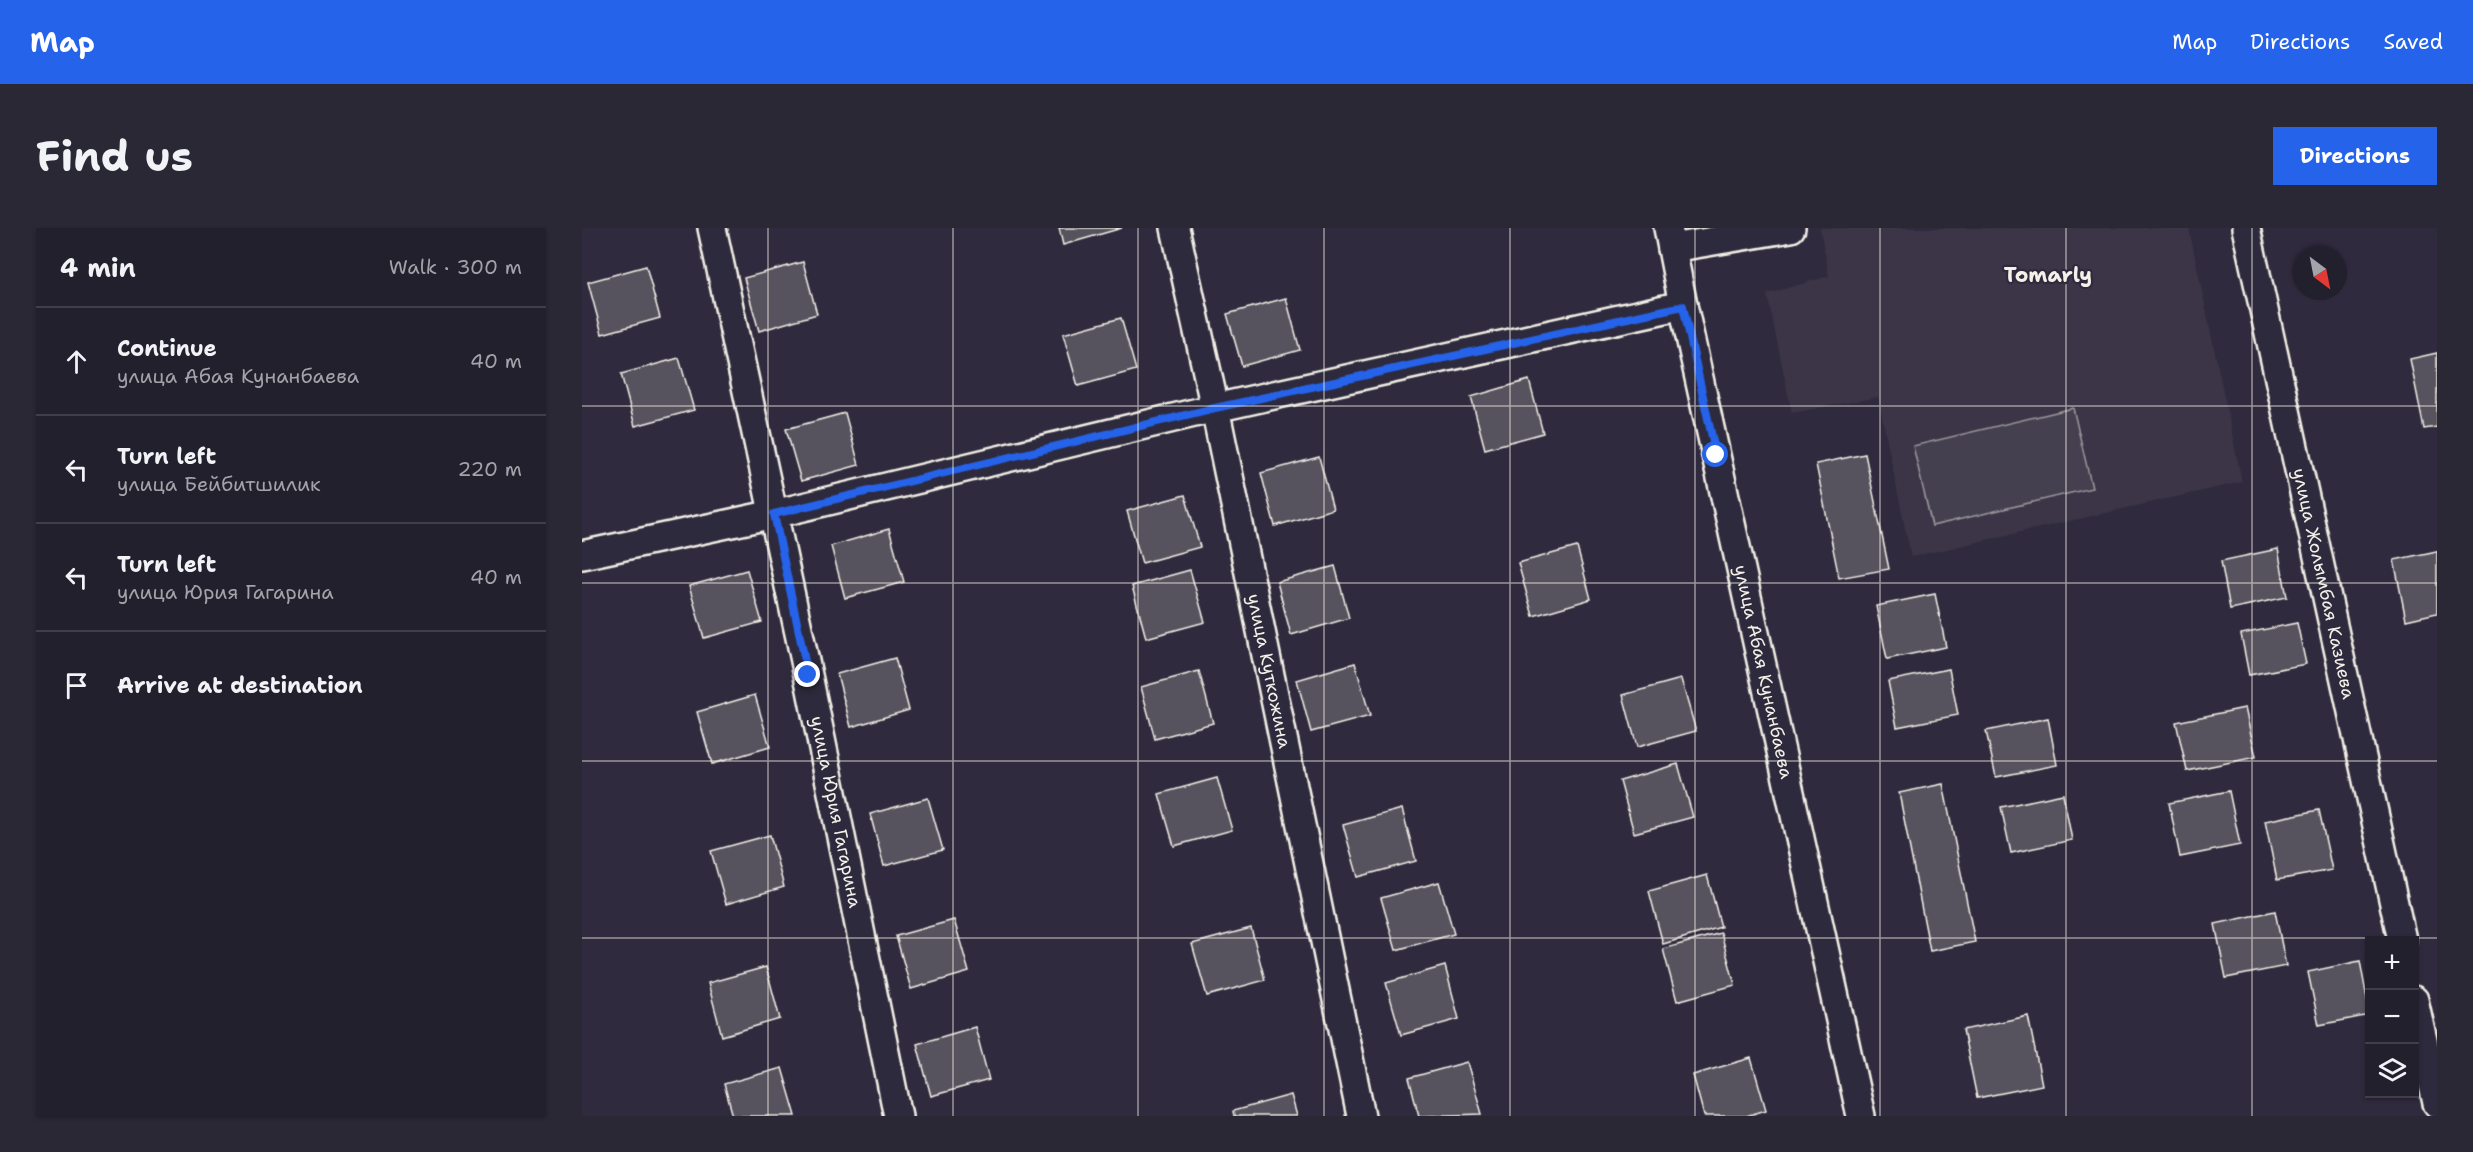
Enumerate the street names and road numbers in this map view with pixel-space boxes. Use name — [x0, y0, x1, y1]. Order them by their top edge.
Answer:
street label: улица Жолымбая Казиева — [2287, 466, 2361, 701]
street label: улица Абая Кунанбаева — [1728, 563, 1799, 781]
street label: улица Куткожина — [1242, 592, 1297, 750]
street label: улица Юрия Гагарина — [805, 714, 867, 910]

